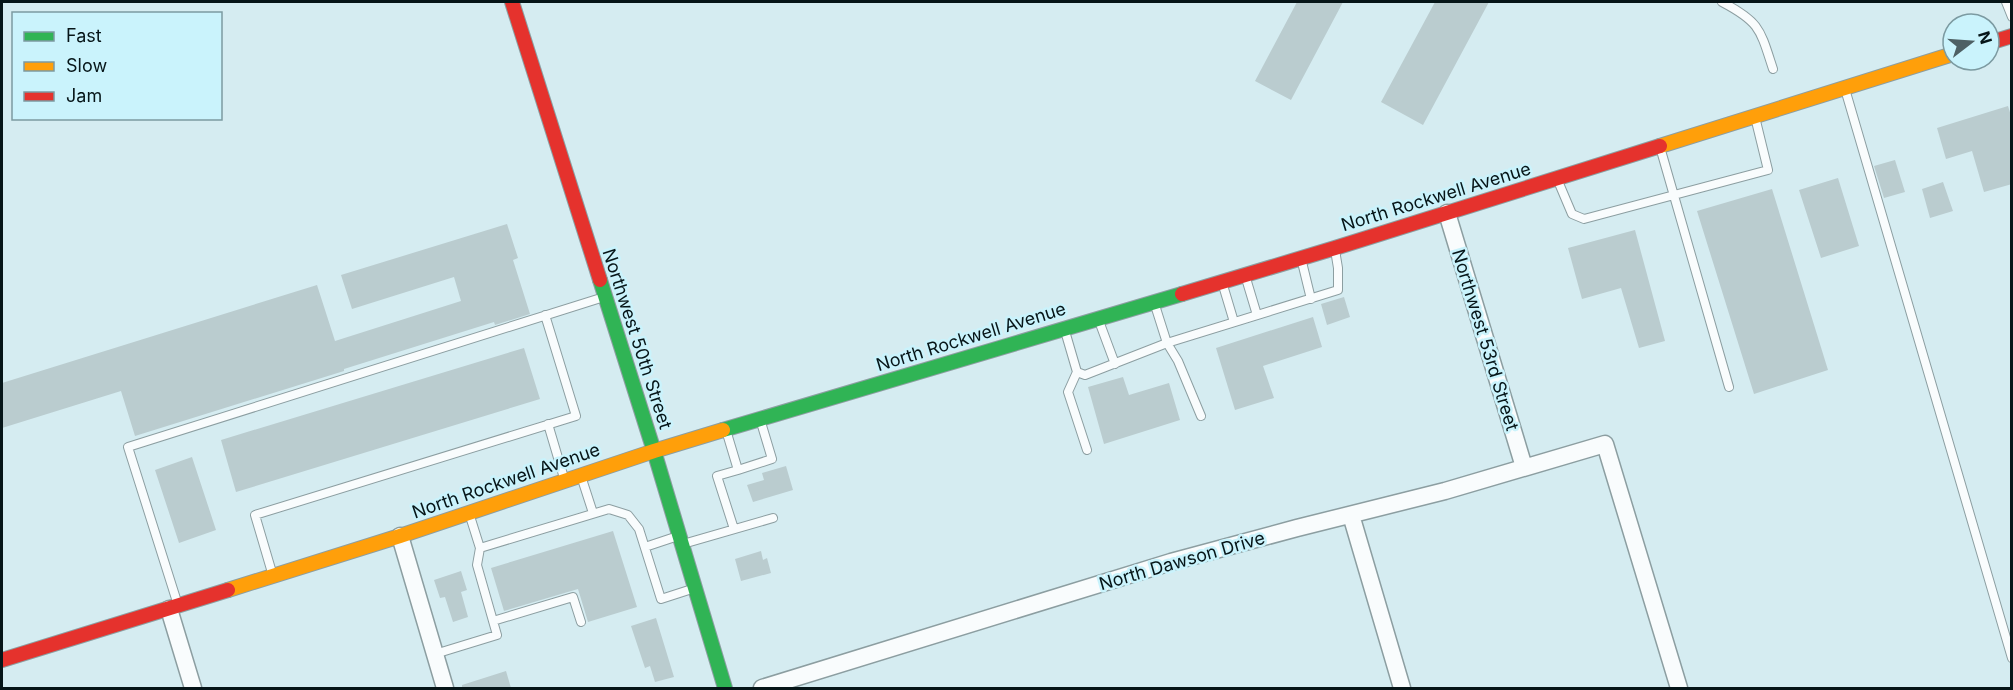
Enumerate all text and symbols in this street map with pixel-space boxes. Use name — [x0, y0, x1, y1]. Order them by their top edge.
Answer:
legend — [12, 12, 222, 120]
north arrow — [1941, 12, 2001, 72]
text: Fast — [66, 25, 102, 46]
text: N — [1974, 29, 1997, 46]
text: Slow — [66, 55, 107, 76]
text: Jam — [66, 85, 102, 106]
street label: North Rockwell Avenue — [1338, 158, 1533, 235]
street label: Northwest 50th Street — [598, 246, 677, 432]
street label: Northwest 53rd Street — [1448, 247, 1523, 433]
street label: North Rockwell Avenue — [873, 298, 1068, 375]
street label: North Rockwell Avenue — [409, 438, 602, 523]
street label: North Dawson Drive — [1097, 527, 1267, 594]

